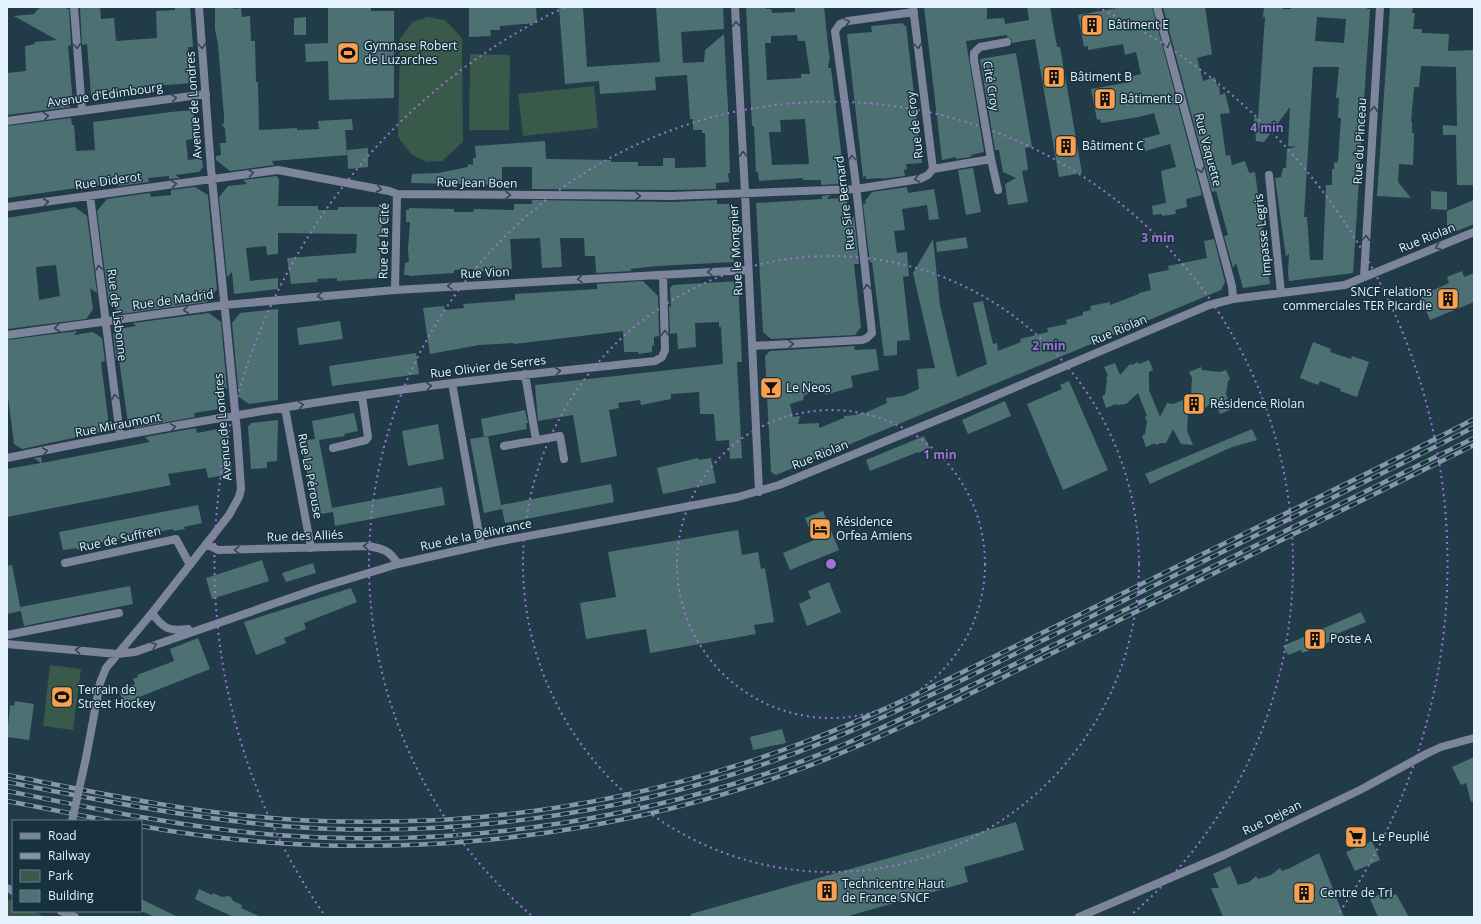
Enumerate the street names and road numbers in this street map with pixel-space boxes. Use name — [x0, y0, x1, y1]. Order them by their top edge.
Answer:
street label: Avenue de Londres — [181, 50, 206, 159]
street label: Cité Croy — [979, 60, 1004, 113]
street label: Avenue d'Edimbourg — [46, 78, 164, 111]
street label: Rue de Croy — [902, 90, 927, 160]
street label: Rue du Pinceau — [1349, 97, 1370, 185]
street label: Rue Vaquette — [1191, 111, 1226, 189]
street label: Rue Sire Bernard — [830, 155, 859, 251]
street label: Rue Diderot — [74, 167, 142, 194]
street label: Rue Jean Boen — [436, 173, 518, 192]
street label: Impasse Legris — [1250, 193, 1275, 277]
street label: Rue de la Cité — [374, 202, 393, 279]
street label: Rue le Mongnier — [725, 204, 746, 296]
street label: Rue Riolan — [1396, 219, 1458, 257]
street label: Rue Vion — [460, 263, 510, 282]
street label: Rue de Lisbonne — [103, 268, 132, 362]
street label: Rue de Madrid — [131, 285, 215, 314]
street label: Rue Riolan — [1088, 310, 1149, 349]
street label: Rue Olivier de Serres — [429, 351, 547, 382]
street label: Avenue de Londres — [209, 372, 236, 481]
street label: Rue Miraumont — [73, 408, 162, 441]
street label: Rue La Pérouse — [294, 432, 327, 520]
street label: Rue Riolan — [789, 436, 851, 474]
street label: Rue de la Délivrance — [419, 514, 533, 555]
street label: Rue de Suffren — [78, 522, 162, 555]
street label: Rue des Alliés — [266, 526, 344, 545]
street label: Rue Dejean — [1239, 796, 1304, 839]

